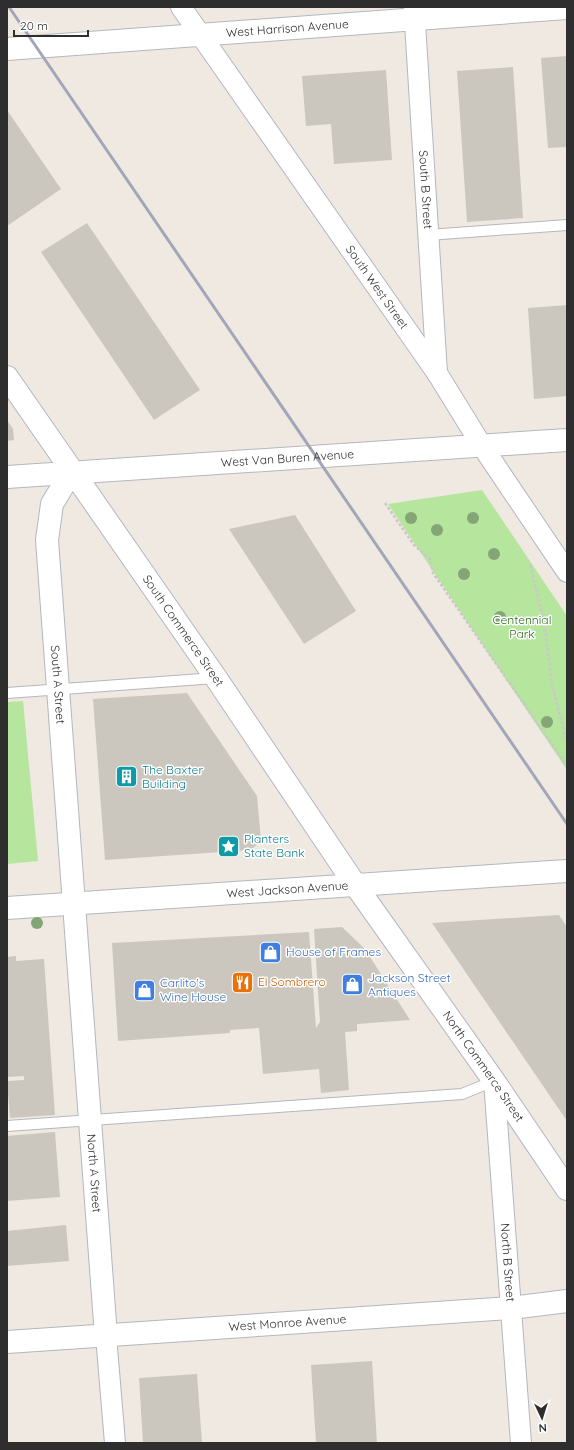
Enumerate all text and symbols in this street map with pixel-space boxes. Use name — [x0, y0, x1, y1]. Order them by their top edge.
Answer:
scale bar — [14, 12, 88, 38]
street label: West Harrison Avenue — [225, 16, 349, 40]
text: 20 m — [20, 18, 48, 33]
street label: South B Street — [416, 150, 436, 229]
street label: South West Street — [343, 242, 412, 332]
street label: West Van Buren Avenue — [220, 446, 355, 470]
street label: South Commerce Street — [140, 572, 227, 689]
park label: Centennial Park — [493, 612, 551, 641]
street label: South A Street — [48, 645, 69, 725]
place label: The Baxter Building — [142, 762, 203, 791]
building icon: The Baxter Building — [114, 764, 140, 790]
place label: Planters State Bank — [244, 831, 305, 860]
place icon: Planters State Bank — [216, 833, 242, 859]
street label: West Jackson Avenue — [226, 877, 349, 900]
shop icon: House of Frames — [257, 939, 283, 965]
place label: House of Frames — [286, 944, 381, 959]
restaurant icon: El Sombrero — [230, 969, 256, 995]
place label: Jackson Street Antiques — [368, 970, 451, 999]
shop icon: Jackson Street Antiques — [340, 972, 366, 998]
place label: El Sombrero — [258, 974, 326, 989]
place label: Carlito's Wine House — [160, 975, 226, 1004]
shop icon: Carlito's Wine House — [131, 977, 157, 1003]
street label: North Commerce Street — [440, 1008, 527, 1125]
street label: North A Street — [84, 1134, 105, 1213]
street label: North B Street — [498, 1223, 518, 1302]
street label: West Monroe Avenue — [228, 1311, 347, 1334]
north arrow — [522, 1398, 562, 1438]
text: N — [538, 1421, 547, 1435]

